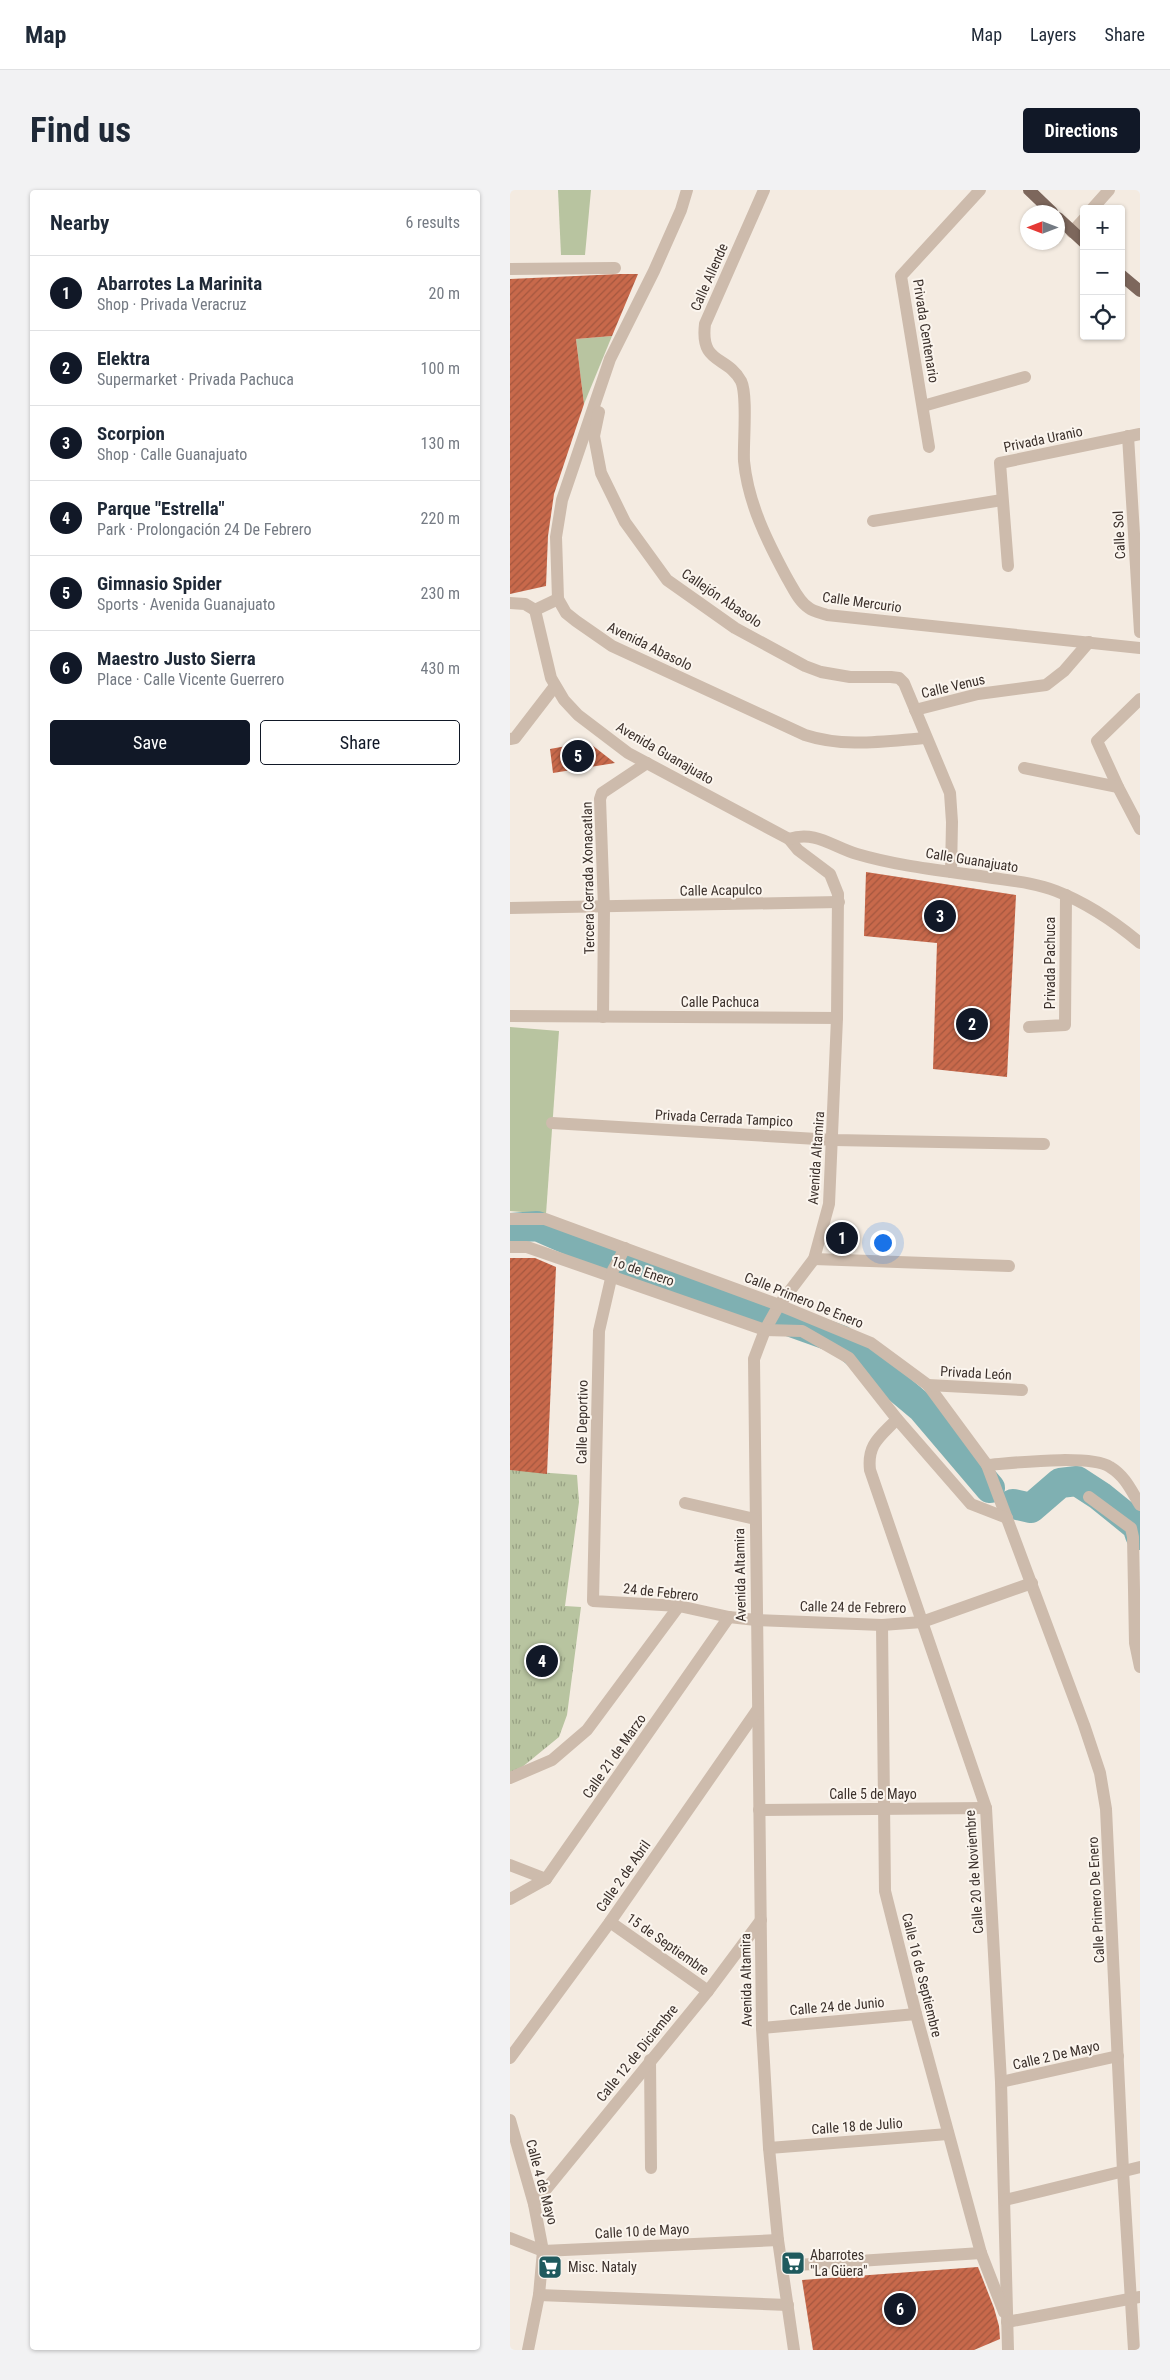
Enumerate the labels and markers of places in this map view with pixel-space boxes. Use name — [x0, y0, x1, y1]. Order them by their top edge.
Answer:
pin: 5 — [562, 737, 594, 775]
pin: 3 — [924, 897, 956, 935]
pin: 2 — [956, 1005, 988, 1043]
pin: 1 — [826, 1219, 858, 1257]
pin: 4 — [526, 1642, 558, 1680]
place label: Abarrotes "La Güera" — [810, 2247, 867, 2279]
supermarket icon: Abarrotes "La Güera" — [780, 2250, 806, 2276]
supermarket icon: Misc. Nataly — [537, 2254, 563, 2280]
place label: Misc. Nataly — [568, 2259, 637, 2275]
pin: 6 — [884, 2290, 916, 2328]

